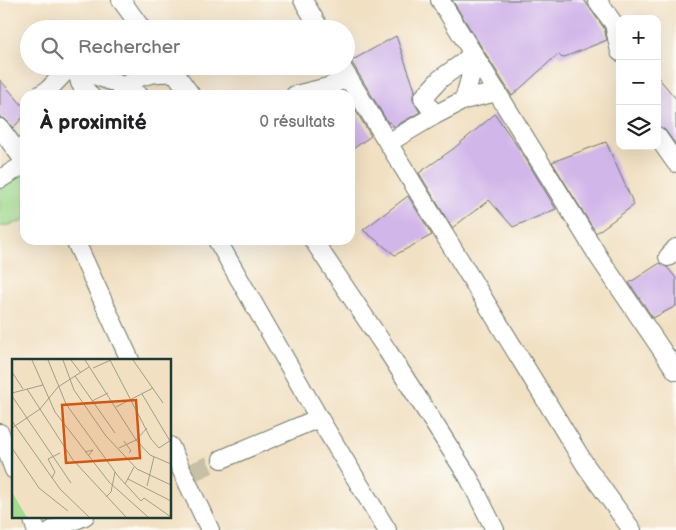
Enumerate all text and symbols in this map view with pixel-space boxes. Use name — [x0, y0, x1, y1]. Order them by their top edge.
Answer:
map controls — [616, 15, 661, 150]
button: + — [616, 15, 661, 60]
search box — [20, 20, 355, 75]
icon: search — [38, 34, 66, 62]
text: Rechercher — [78, 36, 180, 59]
button: − — [616, 60, 661, 105]
button: layers — [616, 105, 661, 150]
text: À proximité — [40, 110, 147, 135]
text: 0 résultats — [260, 113, 335, 132]
inset map — [12, 359, 171, 518]

